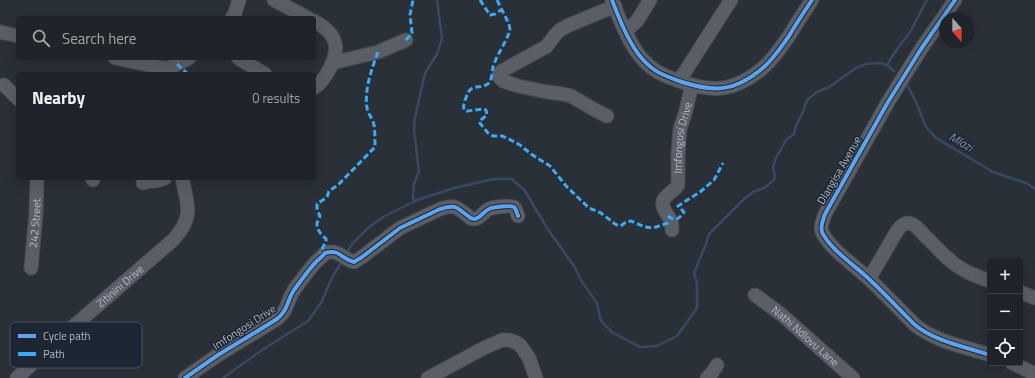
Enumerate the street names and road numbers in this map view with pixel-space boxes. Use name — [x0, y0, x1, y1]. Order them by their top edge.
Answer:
street label: Imfongosi Drive — [670, 100, 696, 174]
street label: Dlangisa Avenue — [813, 132, 865, 207]
street label: 242 Street — [25, 198, 44, 249]
street label: Zitinini Drive — [93, 261, 147, 311]
street label: Imfongosi Drive — [209, 300, 279, 353]
street label: Nathi Ndlovu Lane — [768, 302, 843, 370]

